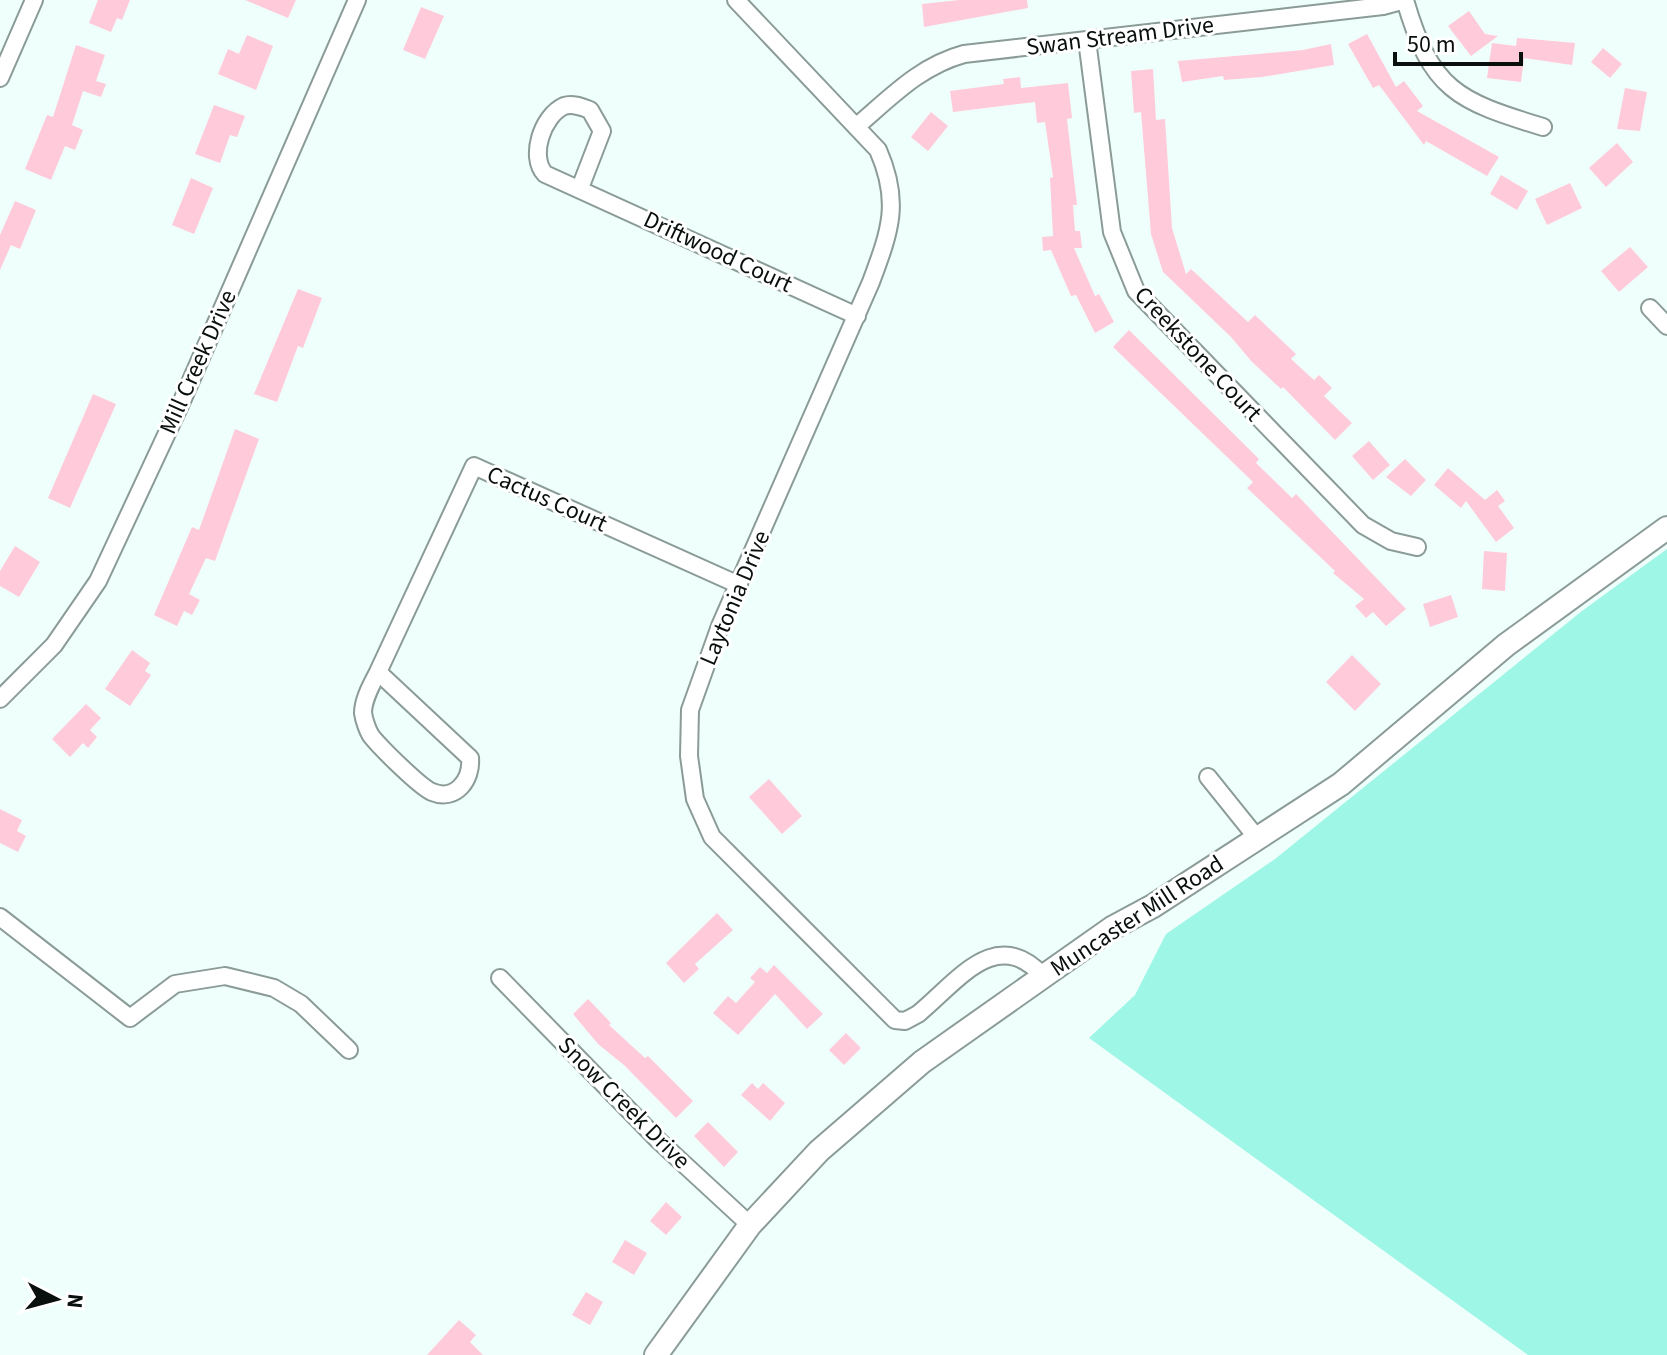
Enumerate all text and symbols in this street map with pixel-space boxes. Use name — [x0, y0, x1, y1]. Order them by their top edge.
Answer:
street label: Swan Stream Drive — [1024, 7, 1216, 65]
scale bar — [1395, 16, 1521, 66]
text: 50 m — [1407, 27, 1456, 62]
street label: Driftwood Court — [638, 202, 798, 302]
street label: Creekstone Court — [1126, 278, 1270, 430]
street label: Mill Creek Drive — [151, 284, 245, 440]
street label: Cactus Court — [481, 457, 613, 541]
street label: Laytonia Drive — [691, 525, 779, 671]
street label: Muncaster Mill Road — [1043, 847, 1231, 985]
street label: Snow Creek Drive — [550, 1029, 698, 1177]
north arrow — [16, 1259, 96, 1339]
text: N — [58, 1292, 92, 1310]

